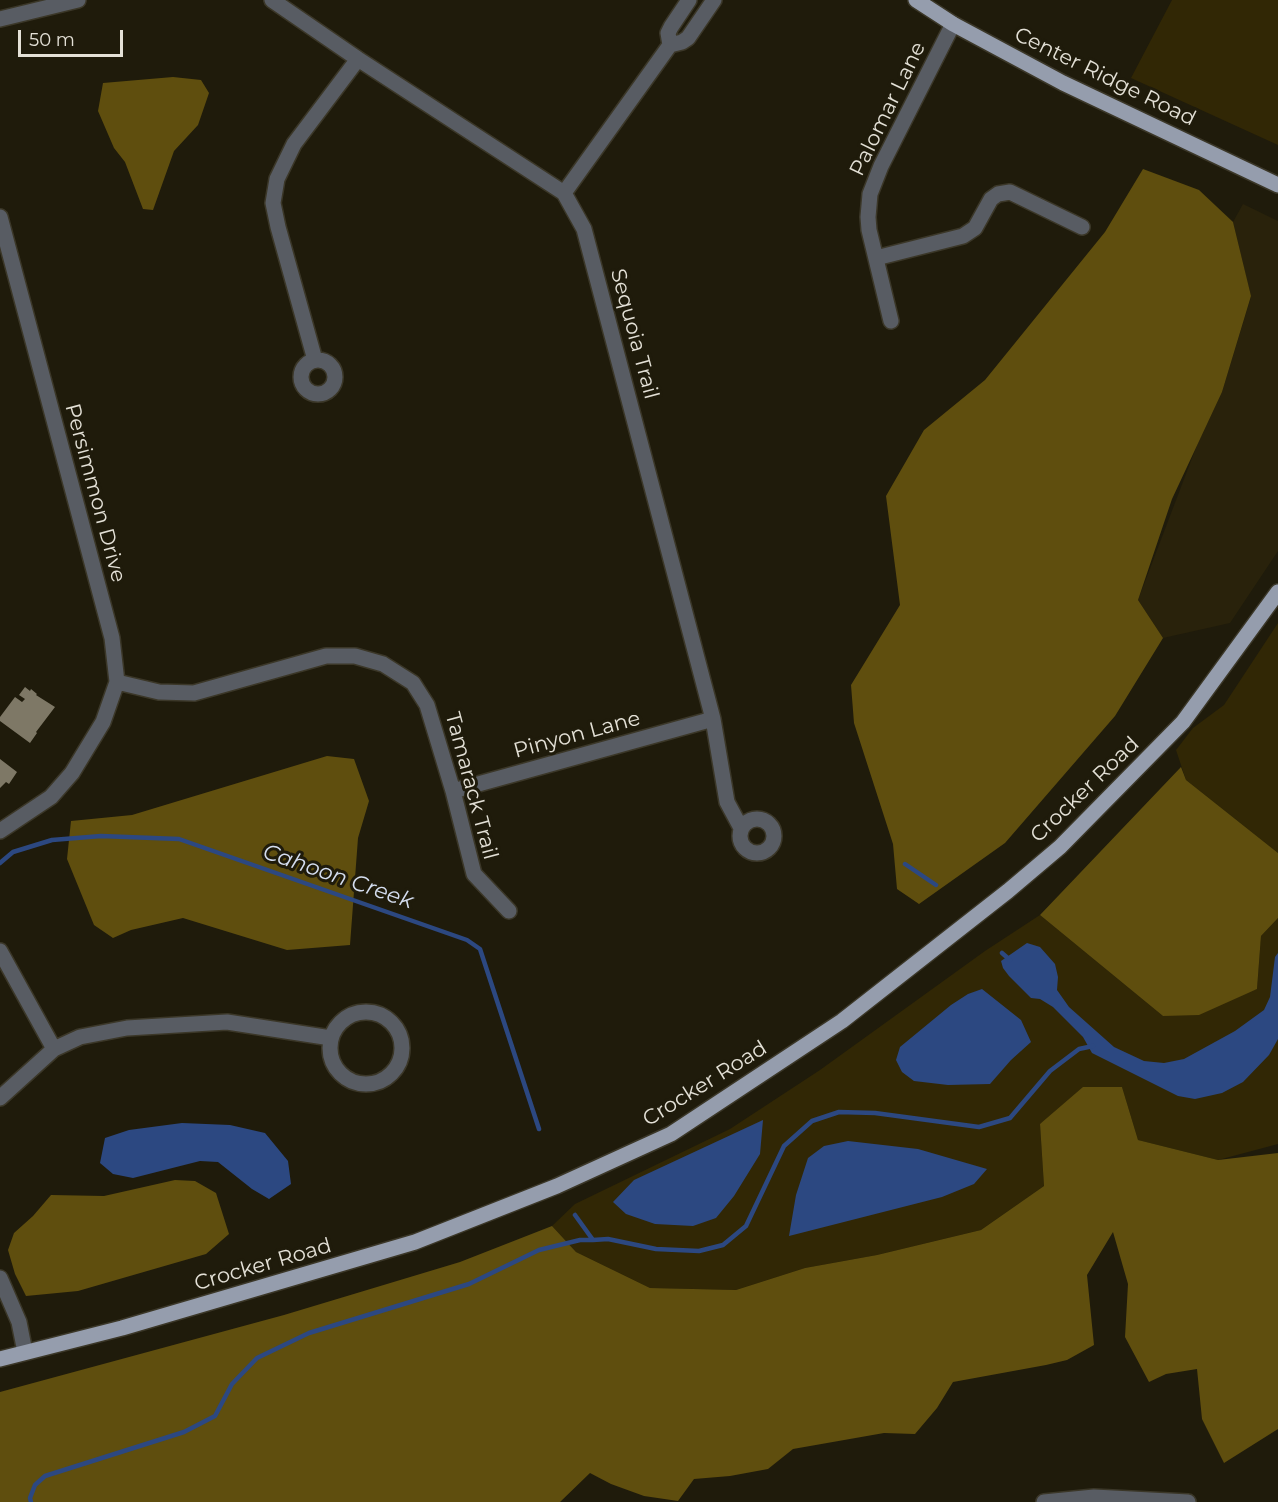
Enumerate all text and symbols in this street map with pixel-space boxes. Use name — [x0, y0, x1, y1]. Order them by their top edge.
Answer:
scale bar — [21, 18, 126, 56]
street label: Center Ridge Road — [1010, 22, 1200, 132]
text: 50 m — [29, 29, 75, 51]
street label: Palomar Lane — [845, 38, 931, 180]
street label: Sequoia Trail — [605, 266, 663, 402]
street label: Persimmon Drive — [59, 401, 131, 585]
street label: Pinyon Lane — [511, 706, 643, 764]
street label: Tamarack Trail — [439, 710, 503, 862]
street label: Crocker Road — [1025, 732, 1145, 848]
water label: Cahoon Creek — [259, 839, 417, 915]
street label: Crocker Road — [638, 1036, 772, 1132]
street label: Crocker Road — [192, 1233, 334, 1297]

